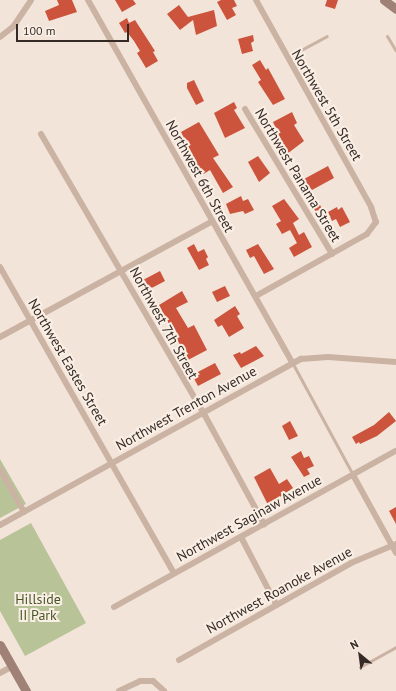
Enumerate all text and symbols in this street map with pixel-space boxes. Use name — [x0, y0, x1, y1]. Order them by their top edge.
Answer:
scale bar — [18, 16, 131, 42]
text: 100 m — [23, 23, 56, 38]
street label: Northwest 5th Street — [288, 46, 366, 164]
street label: Northwest Panama Street — [251, 105, 345, 245]
street label: Northwest 6th Street — [162, 117, 238, 235]
street label: Northwest 7th Street — [126, 264, 202, 382]
street label: Northwest Eastes Street — [25, 296, 111, 428]
street label: Northwest Trenton Avenue — [112, 362, 260, 454]
street label: Northwest Saginaw Avenue — [173, 471, 325, 565]
street label: Northwest Roanoke Avenue — [203, 543, 355, 637]
park label: Hillside II Park — [15, 591, 61, 624]
north arrow — [340, 635, 380, 675]
text: N — [348, 637, 361, 652]

